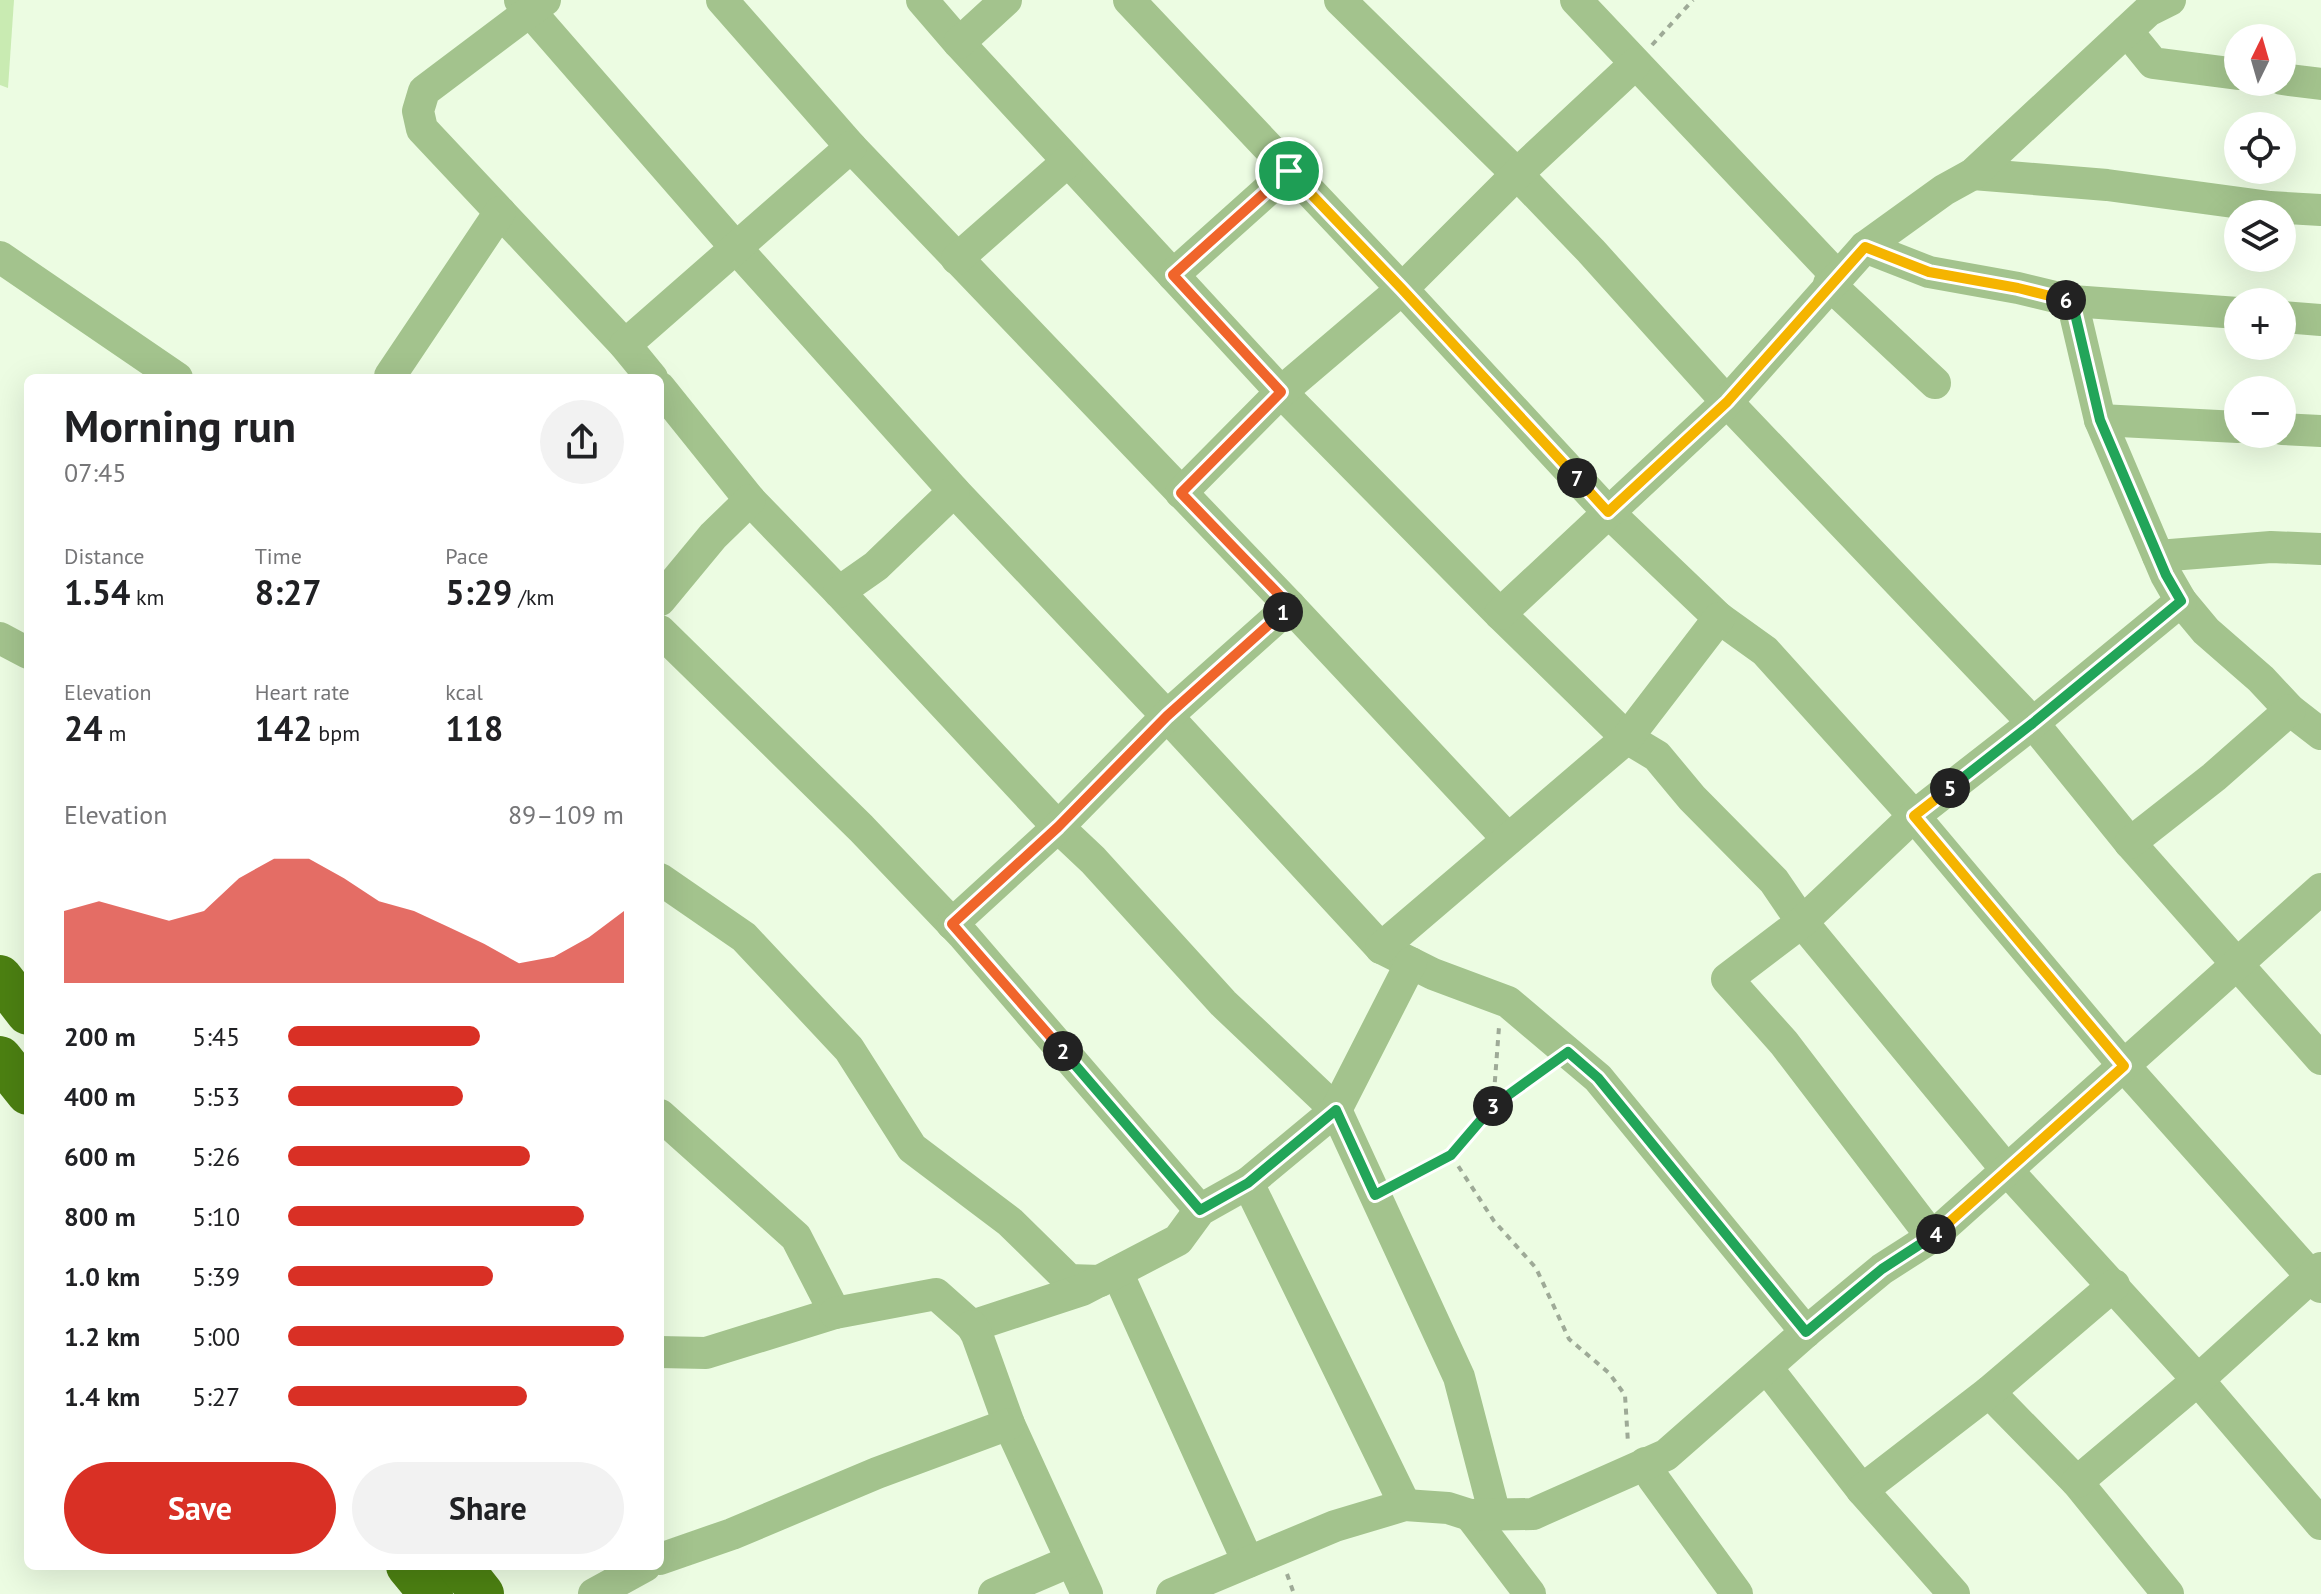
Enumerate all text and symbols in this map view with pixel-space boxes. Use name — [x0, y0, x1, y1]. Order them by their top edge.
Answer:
north arrow — [2224, 24, 2296, 96]
map controls — [2224, 24, 2296, 448]
button: locate — [2224, 112, 2296, 184]
pin — [1255, 137, 1323, 205]
icon: arrive — [1267, 149, 1311, 193]
button: layers — [2224, 200, 2296, 272]
pin: 6 — [2046, 280, 2086, 320]
text: 6 — [2060, 286, 2072, 314]
button: + — [2224, 288, 2296, 360]
button: − — [2224, 376, 2296, 448]
text: Morning run — [64, 397, 296, 454]
button: share — [540, 400, 624, 484]
text: 07:45 — [64, 456, 126, 489]
pin: 7 — [1557, 458, 1597, 498]
text: 7 — [1571, 464, 1583, 492]
text: Distance — [64, 542, 145, 570]
text: Time — [255, 542, 302, 570]
text: Pace — [445, 542, 488, 570]
text: 1.54 — [64, 570, 130, 614]
text: 8:27 — [255, 570, 322, 614]
text: 5:29 — [445, 570, 512, 614]
text: km — [130, 583, 164, 611]
text: /km — [512, 583, 554, 611]
pin: 1 — [1263, 592, 1303, 632]
text: 1 — [1277, 598, 1289, 626]
text: Elevation — [64, 678, 152, 706]
text: Heart rate — [255, 678, 350, 706]
text: kcal — [445, 678, 483, 706]
text: 24 — [64, 706, 103, 750]
text: 142 — [255, 706, 313, 750]
text: 118 — [445, 706, 503, 750]
text: m — [103, 719, 126, 747]
text: bpm — [313, 719, 360, 747]
pin: 5 — [1930, 768, 1970, 808]
text: 5 — [1944, 774, 1956, 802]
text: Elevation — [64, 798, 168, 831]
text: 89–109 m — [508, 798, 624, 831]
text: 200 m — [64, 1020, 136, 1053]
text: 5:45 — [192, 1020, 240, 1053]
pin: 2 — [1043, 1031, 1083, 1071]
text: 2 — [1057, 1037, 1069, 1065]
text: 400 m — [64, 1080, 136, 1113]
text: 5:53 — [192, 1080, 240, 1113]
pin: 3 — [1473, 1086, 1513, 1126]
text: 3 — [1487, 1092, 1499, 1120]
text: 600 m — [64, 1140, 136, 1173]
text: 5:26 — [192, 1140, 240, 1173]
text: 800 m — [64, 1200, 136, 1233]
text: 5:10 — [192, 1200, 240, 1233]
pin: 4 — [1916, 1214, 1956, 1254]
text: 4 — [1930, 1220, 1942, 1248]
text: 1.0 km — [64, 1260, 140, 1293]
text: 5:39 — [192, 1260, 240, 1293]
text: 1.2 km — [64, 1320, 140, 1353]
text: 5:00 — [192, 1320, 240, 1353]
text: 1.4 km — [64, 1380, 140, 1413]
text: 5:27 — [192, 1380, 240, 1413]
button: Save — [64, 1462, 336, 1554]
button: Share — [352, 1462, 624, 1554]

